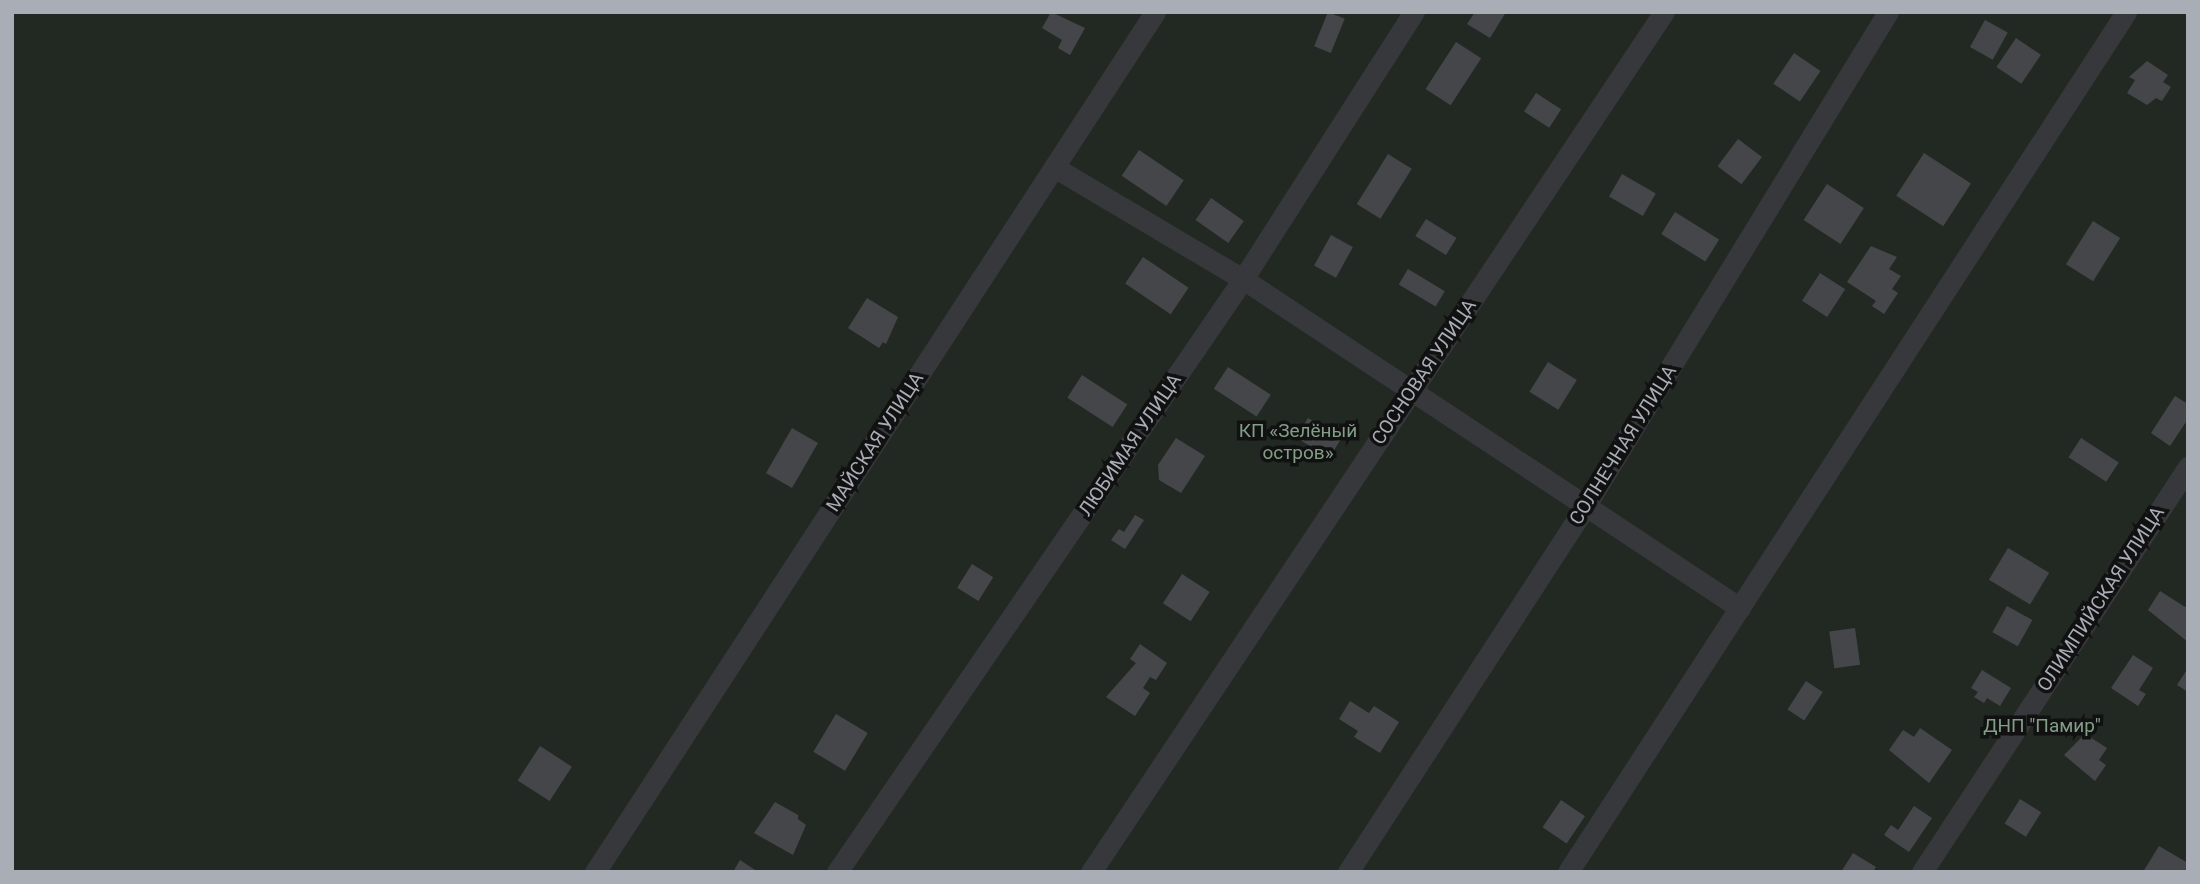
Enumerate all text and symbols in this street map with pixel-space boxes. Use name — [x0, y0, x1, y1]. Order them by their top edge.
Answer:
street label: СОСНОВАЯ УЛИЦА — [1367, 295, 1481, 449]
street label: СОЛНЕЧНАЯ УЛИЦА — [1565, 361, 1681, 529]
street label: МАЙСКАЯ УЛИЦА — [821, 368, 929, 516]
street label: ЛЮБИМАЯ УЛИЦА — [1074, 369, 1186, 521]
park label: КП «Зелёный остров» — [1239, 420, 1357, 464]
street label: ОЛИМПИЙСКАЯ УЛИЦА — [2033, 502, 2169, 696]
park label: ДНП "Памир" — [1983, 715, 2101, 737]

